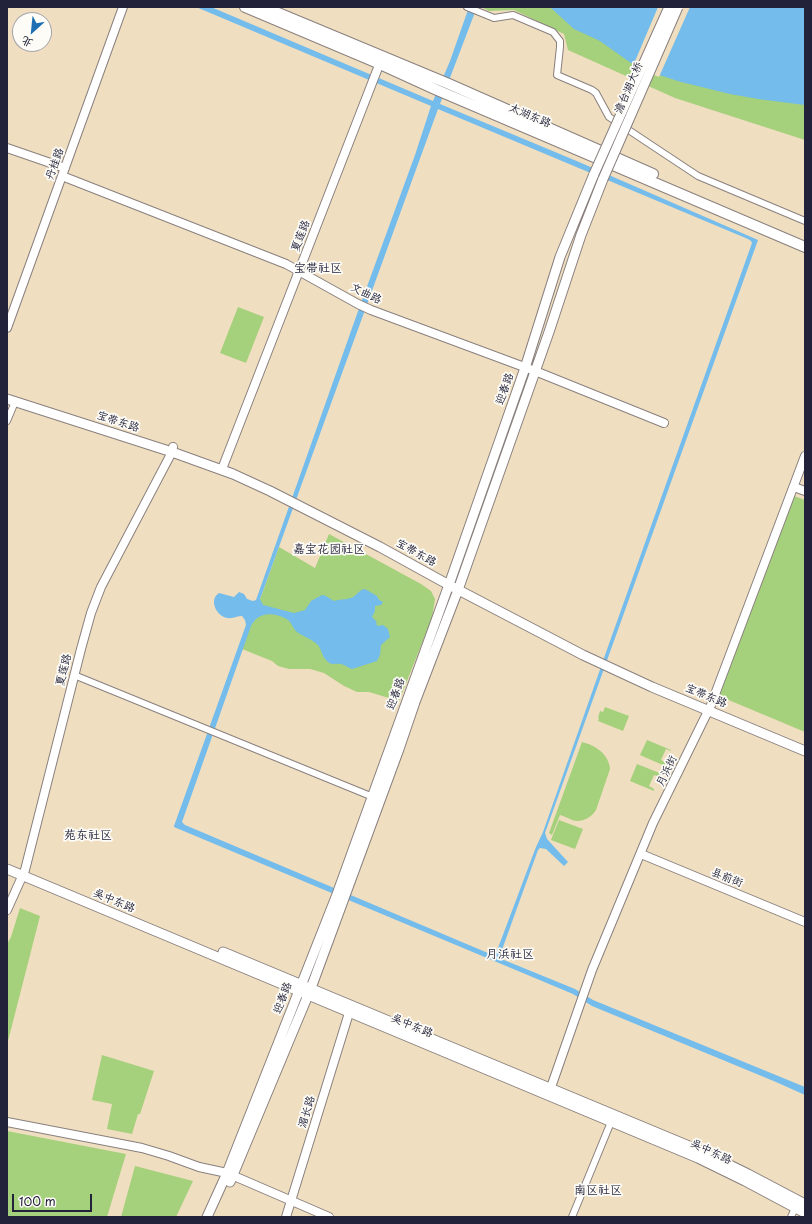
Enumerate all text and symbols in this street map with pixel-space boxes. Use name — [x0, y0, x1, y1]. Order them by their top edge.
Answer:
north arrow — [12, 12, 52, 52]
text: 北 — [18, 32, 36, 52]
street label: 澹台湖大桥 — [612, 60, 646, 116]
street label: 太湖东路 — [507, 101, 553, 131]
street label: 丹桂路 — [43, 146, 67, 182]
street label: 夏莲路 — [289, 218, 313, 254]
district label: 宝带社区 — [294, 262, 342, 276]
street label: 文曲路 — [348, 281, 384, 307]
street label: 迎春路 — [493, 371, 517, 407]
street label: 宝带东路 — [95, 409, 141, 435]
street label: 宝带东路 — [394, 537, 438, 569]
district label: 嘉宝花园社区 — [293, 543, 365, 557]
street label: 夏莲路 — [54, 652, 74, 688]
street label: 迎春路 — [384, 676, 408, 712]
street label: 宝带东路 — [683, 681, 729, 711]
street label: 月浜街 — [654, 753, 680, 789]
district label: 苑东社区 — [64, 829, 112, 843]
street label: 县前街 — [709, 866, 745, 890]
street label: 吴中东路 — [91, 886, 137, 916]
district label: 月浜社区 — [486, 948, 534, 962]
street label: 迎春路 — [271, 980, 295, 1016]
street label: 吴中东路 — [389, 1011, 435, 1041]
street label: 湄长路 — [296, 1094, 318, 1130]
street label: 吴中东路 — [688, 1137, 734, 1167]
district label: 南区社区 — [574, 1184, 622, 1198]
scale bar — [14, 1186, 94, 1212]
text: 100 m — [19, 1192, 56, 1210]

